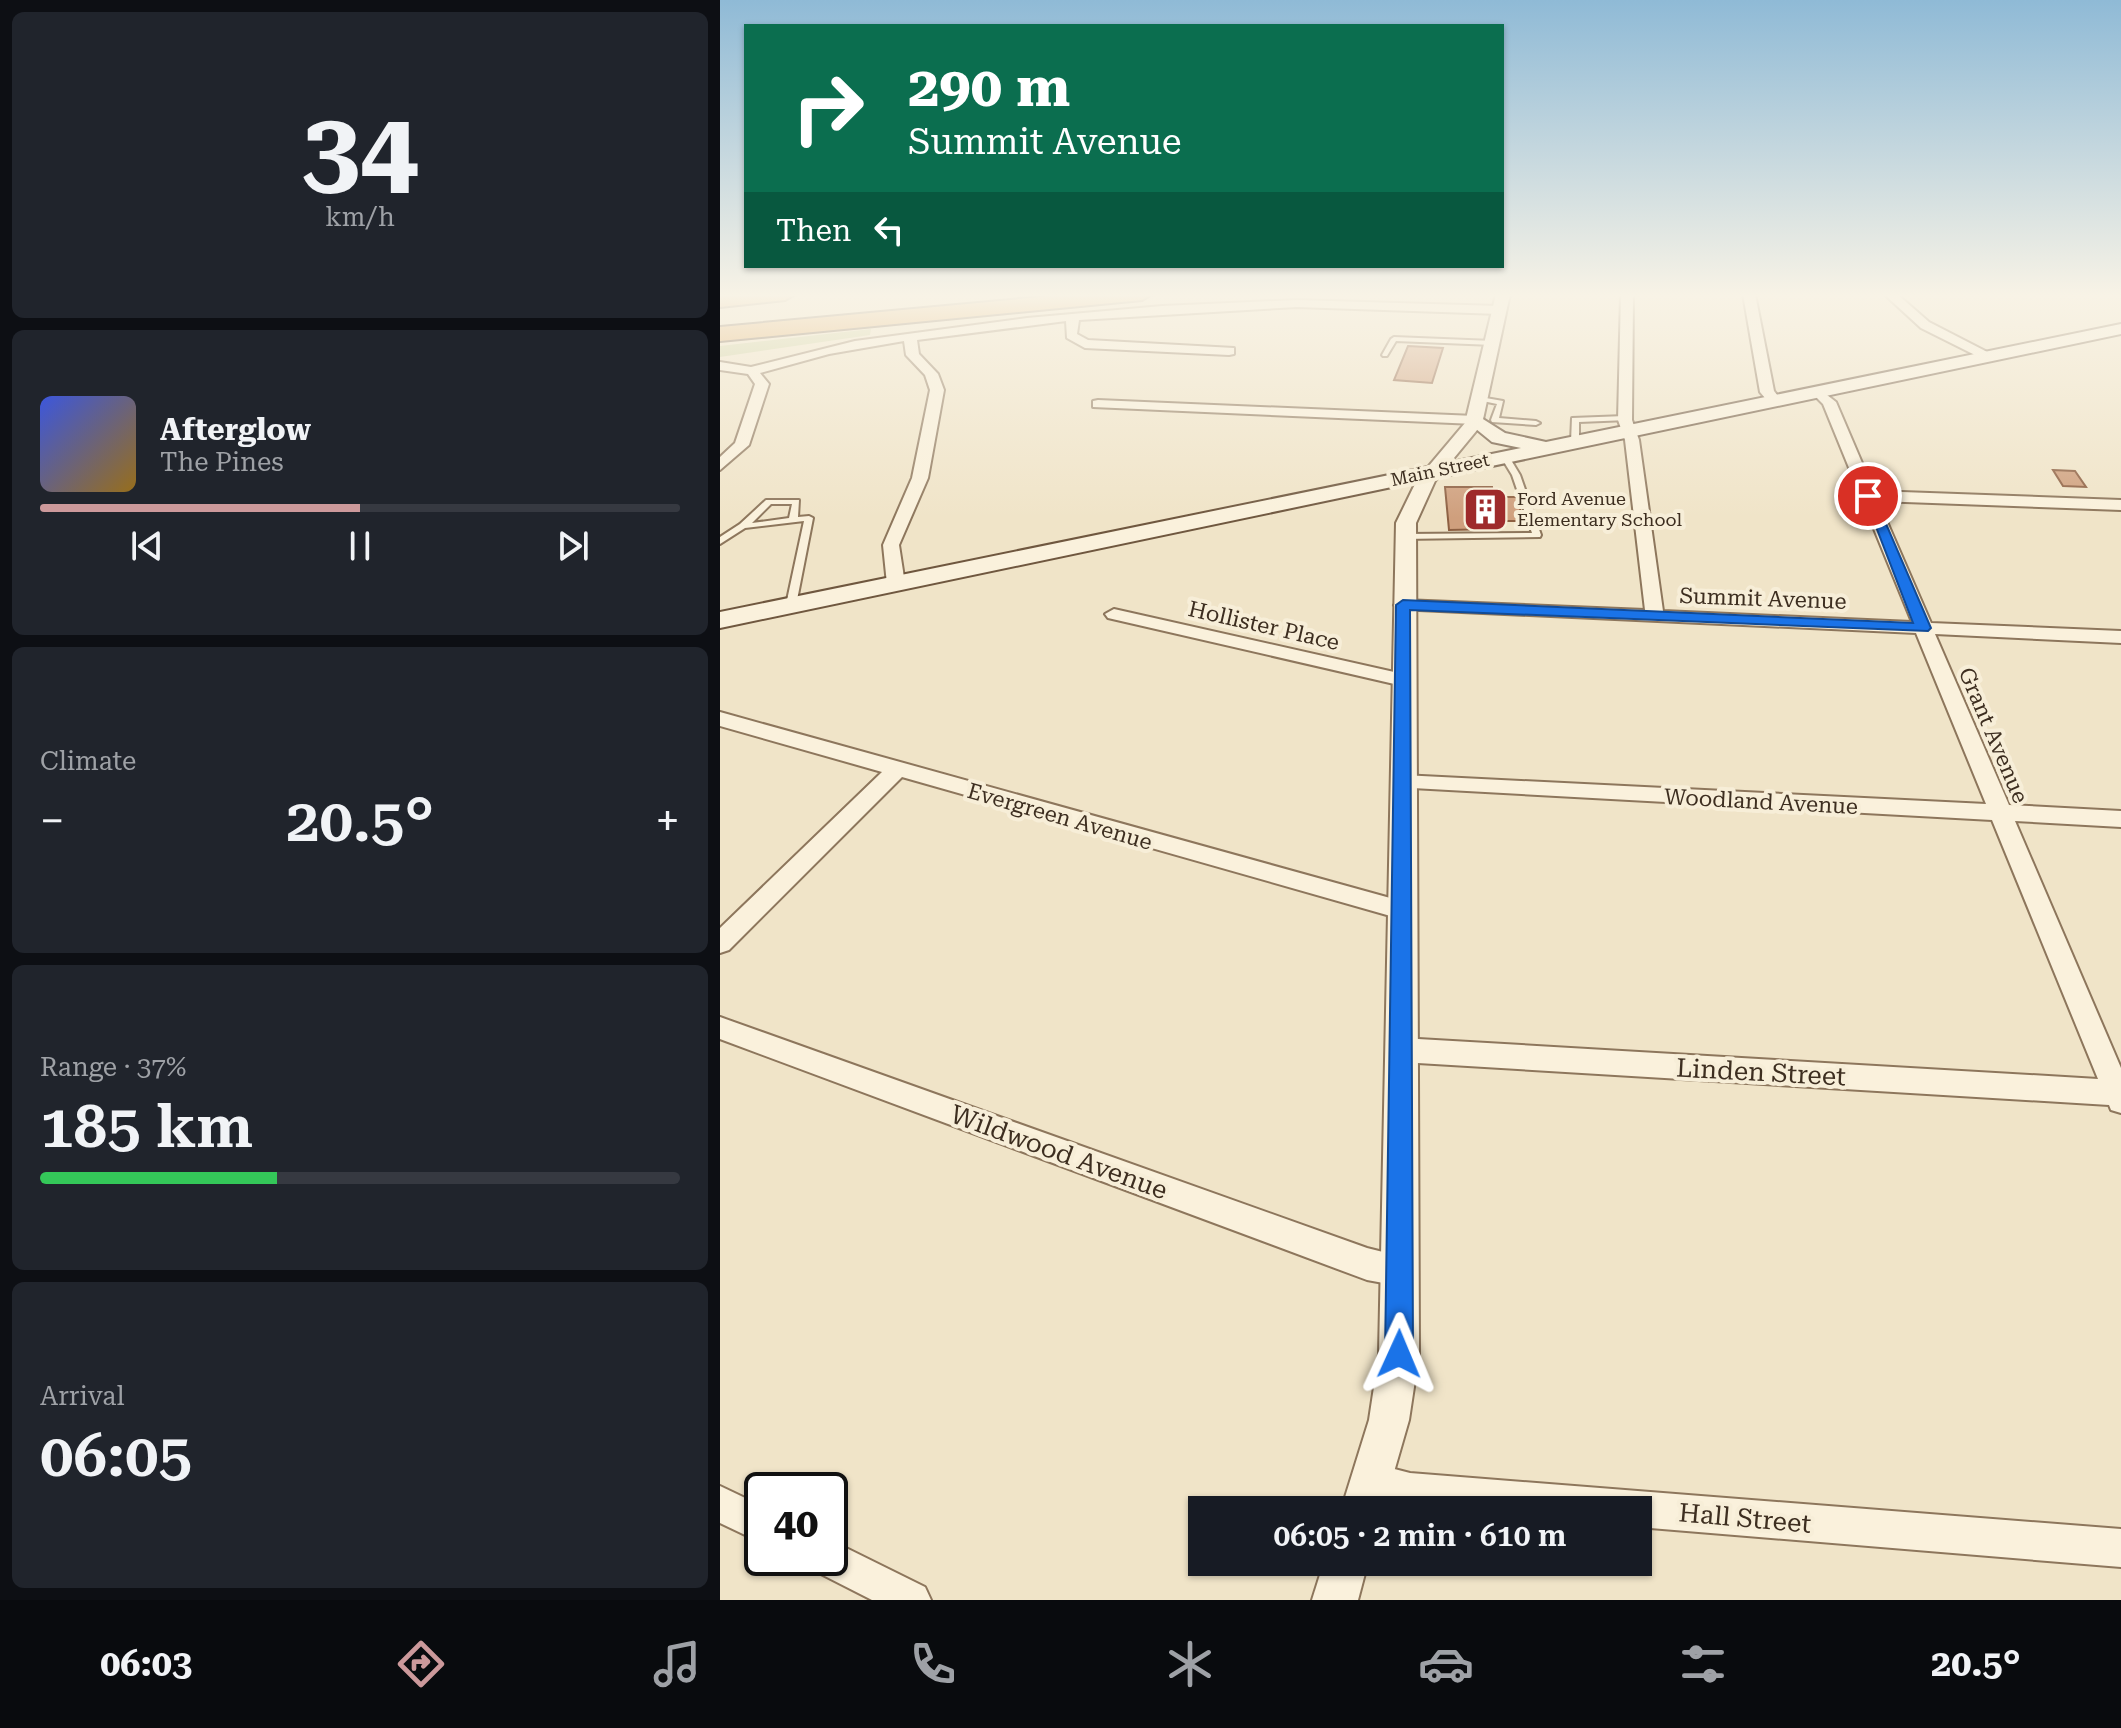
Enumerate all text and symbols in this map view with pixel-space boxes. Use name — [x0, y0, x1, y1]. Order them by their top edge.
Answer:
text: 290 m — [908, 54, 1070, 120]
icon: right — [776, 56, 880, 160]
text: 34 — [302, 89, 418, 210]
text: Summit Avenue — [908, 121, 1182, 163]
text: km/h — [325, 202, 395, 232]
icon: left — [867, 208, 911, 252]
text: Then — [776, 213, 851, 248]
text: Afterglow — [160, 412, 311, 447]
text: The Pines — [160, 447, 284, 477]
street label: Main Street — [1389, 449, 1491, 490]
pin — [1834, 462, 1902, 530]
icon: arrive — [1846, 474, 1890, 518]
building icon: Ford Avenue Elementary School — [1462, 485, 1510, 533]
place label: Ford Avenue Elementary School — [1517, 488, 1682, 530]
icon: previous — [125, 524, 169, 568]
icon: pause — [338, 524, 382, 568]
icon: next — [551, 524, 595, 568]
street label: Summit Avenue — [1679, 583, 1847, 614]
street label: Hollister Place — [1186, 596, 1342, 655]
street label: Grant Avenue — [1954, 664, 2033, 807]
text: Climate — [40, 746, 136, 776]
street label: Evergreen Avenue — [965, 778, 1155, 855]
street label: Woodland Avenue — [1663, 784, 1858, 819]
text: 20.5° — [286, 785, 434, 856]
text: − — [40, 795, 65, 847]
text: + — [655, 795, 680, 847]
text: Range · 37% — [40, 1052, 186, 1082]
street label: Linden Street — [1675, 1053, 1847, 1091]
text: 185 km — [40, 1091, 253, 1162]
street label: Wildwood Avenue — [946, 1099, 1172, 1205]
position arrow — [1357, 1312, 1441, 1396]
text: Arrival — [40, 1381, 125, 1411]
text: 06:05 — [40, 1420, 192, 1491]
speed limit sign: 40 — [744, 1472, 848, 1576]
street label: Hall Street — [1678, 1497, 1813, 1539]
text: 06:05 · 2 min · 610 m — [1274, 1518, 1566, 1553]
icon: directions — [393, 1636, 449, 1692]
icon: music — [649, 1636, 705, 1692]
icon: phone — [905, 1636, 961, 1692]
icon: climate — [1162, 1636, 1218, 1692]
icon: car — [1418, 1636, 1474, 1692]
icon: filters — [1675, 1636, 1731, 1692]
text: 06:03 — [100, 1643, 192, 1685]
text: 20.5° — [1931, 1643, 2021, 1685]

